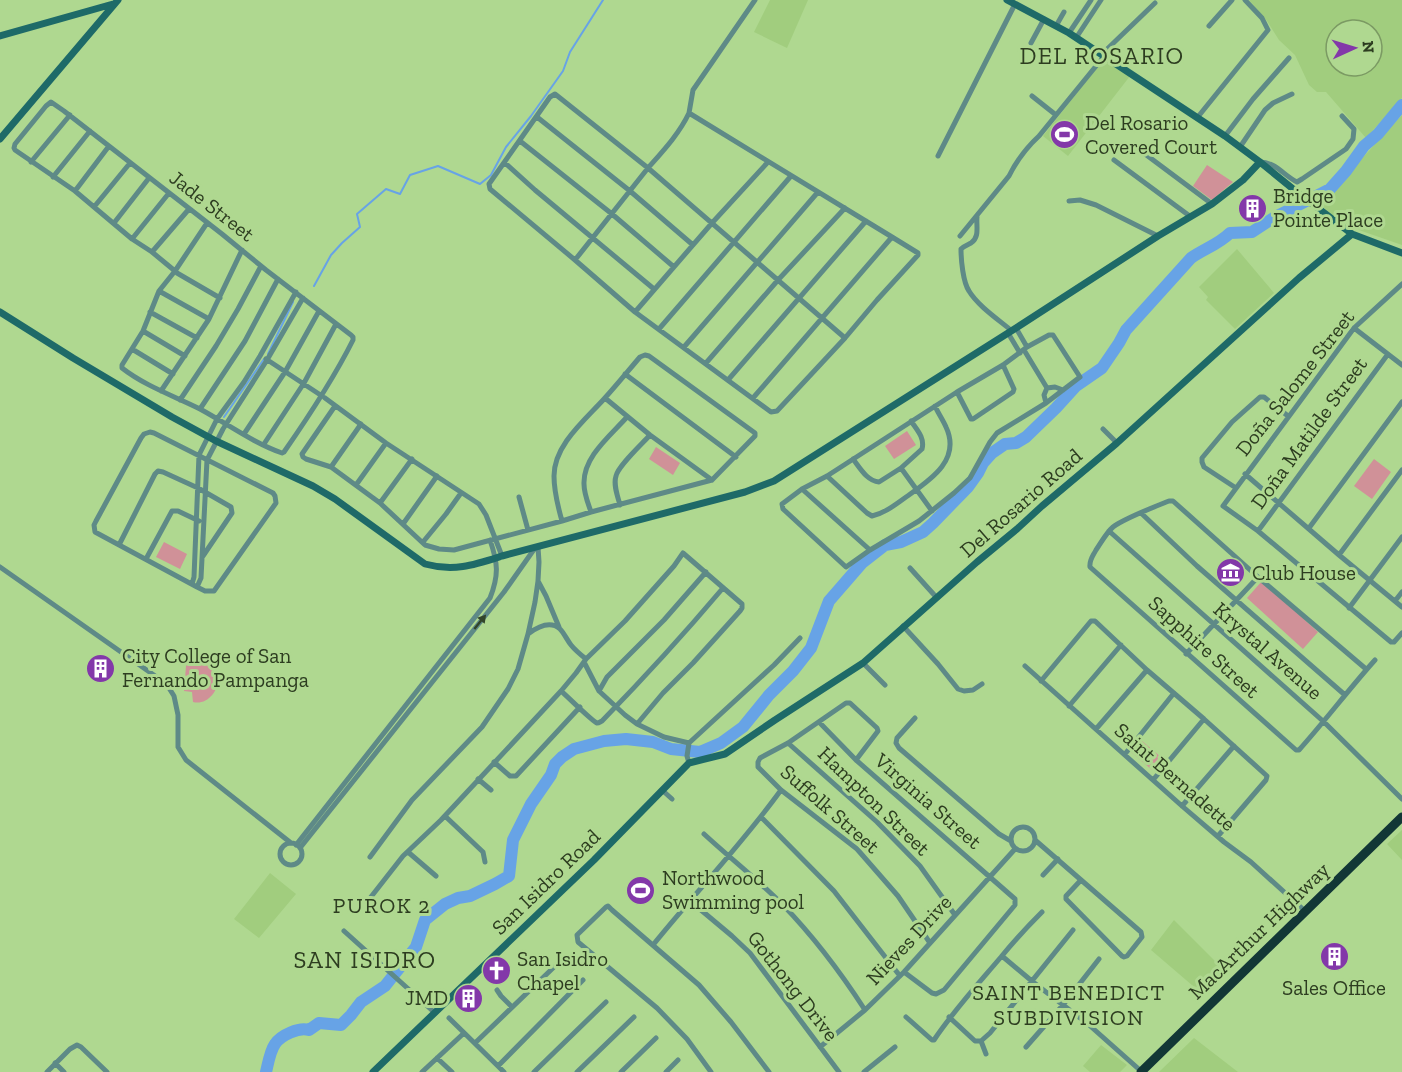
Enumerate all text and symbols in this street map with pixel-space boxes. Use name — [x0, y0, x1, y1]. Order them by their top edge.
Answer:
north arrow — [1324, 18, 1384, 78]
text: N — [1359, 40, 1378, 54]
district label: DEL ROSARIO — [1020, 41, 1184, 70]
place label: Del Rosario Covered Court — [1085, 110, 1217, 159]
sports icon: Del Rosario Covered Court — [1048, 119, 1080, 151]
street label: Jade Street — [165, 165, 260, 247]
place label: Bridge Pointe Place — [1273, 183, 1383, 232]
building icon: Bridge Pointe Place — [1236, 192, 1268, 224]
street label: Doña Salome Street — [1230, 305, 1359, 461]
street label: Doña Matilde Street — [1245, 352, 1372, 514]
street label: Del Rosario Road — [955, 443, 1087, 562]
museum icon: Club House — [1215, 557, 1247, 589]
place label: Club House — [1252, 560, 1356, 585]
street label: Sapphire Street — [1144, 590, 1265, 703]
street label: Krystal Avenue — [1209, 597, 1328, 705]
one-way arrow — [474, 614, 486, 629]
place label: City College of San Fernando Pampanga — [122, 643, 309, 692]
building icon: City College of San Fernando Pampanga — [85, 652, 117, 684]
street label: Saint Bernadette — [1110, 717, 1241, 836]
street label: Hampton Street — [813, 741, 936, 861]
street label: Virginia Street — [869, 747, 987, 854]
street label: Suffolk Street — [776, 759, 885, 859]
street label: San Isidro Road — [486, 823, 605, 940]
street label: MacArthur Highway — [1183, 857, 1334, 1004]
place label: Northwood Swimming pool — [662, 865, 805, 914]
sports icon: Northwood Swimming pool — [625, 874, 657, 906]
street label: Nieves Drive — [861, 889, 957, 990]
district label: PUROK 2 — [333, 892, 431, 919]
street label: Gothong Drive — [742, 925, 844, 1046]
building icon: Sales Office — [1318, 941, 1350, 973]
district label: SAN ISIDRO — [293, 945, 437, 974]
place label: San Isidro Chapel — [517, 946, 608, 995]
church icon: San Isidro Chapel — [480, 955, 512, 987]
place label: Sales Office — [1282, 975, 1386, 1000]
district label: SAINT BENEDICT SUBDIVISION — [972, 979, 1166, 1031]
building icon: JMD — [453, 982, 485, 1014]
place label: JMD — [405, 985, 448, 1010]

